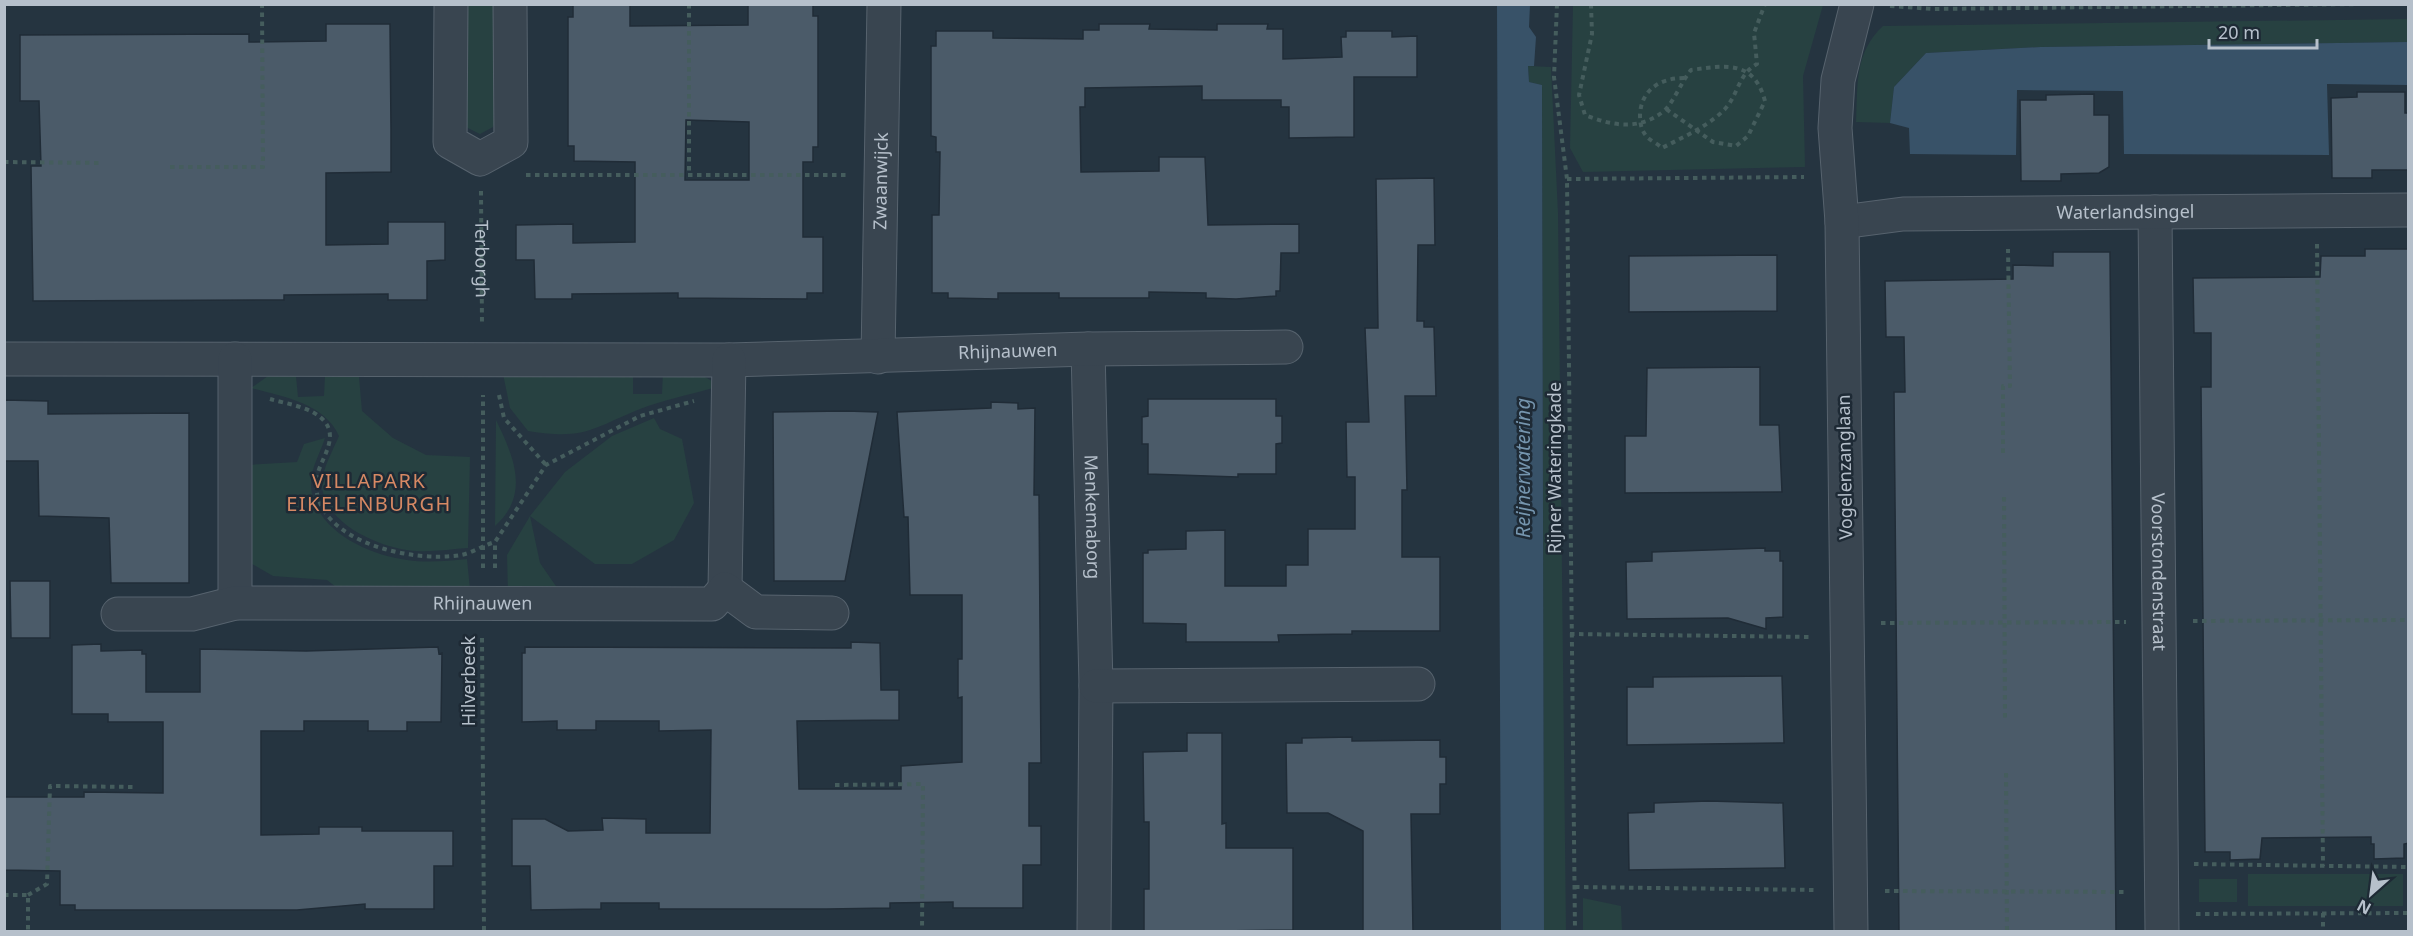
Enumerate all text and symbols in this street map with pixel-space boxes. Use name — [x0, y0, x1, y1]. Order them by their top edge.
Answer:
scale bar — [2209, 12, 2317, 50]
text: 20 m — [2218, 20, 2260, 44]
street label: Zwaanwijck — [867, 132, 893, 230]
street label: Waterlandsingel — [2056, 199, 2194, 224]
street label: Terborgh — [470, 220, 495, 298]
street label: Rhijnauwen — [958, 337, 1058, 364]
street label: Rijner Wateringkade — [1542, 382, 1566, 554]
street label: Vogelenzanglaan — [1831, 394, 1857, 540]
water label: Reijnerwatering — [1509, 398, 1536, 538]
street label: Menkemaborg — [1080, 454, 1106, 580]
district label: VILLAPARK EIKELENBURGH — [286, 467, 452, 517]
street label: Voorstondenstraat — [2147, 493, 2172, 652]
street label: Rhijnauwen — [433, 590, 532, 615]
street label: Hilverbeek — [456, 635, 480, 726]
north arrow — [2341, 864, 2401, 924]
text: N — [2353, 894, 2375, 920]

